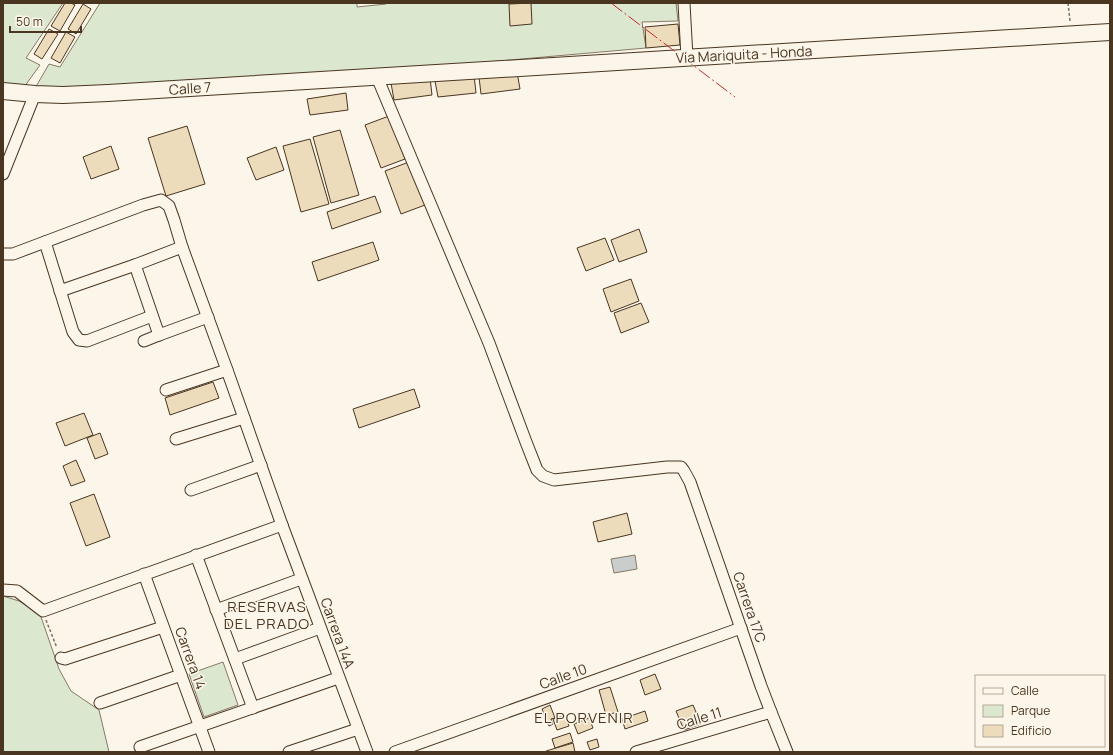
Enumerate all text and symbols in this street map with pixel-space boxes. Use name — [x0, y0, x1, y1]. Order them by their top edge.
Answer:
scale bar — [10, 8, 81, 34]
text: 50 m — [16, 13, 43, 30]
street label: Vía Mariquita - Honda — [675, 41, 813, 67]
street label: Calle 7 — [168, 77, 212, 99]
street label: Carrera 17C — [729, 569, 771, 645]
street label: Carrera 14A — [316, 595, 360, 671]
district label: RESERVAS DEL PRADO — [224, 596, 310, 634]
street label: Carrera 14 — [171, 624, 211, 692]
street label: Calle 10 — [537, 659, 589, 693]
legend — [975, 675, 1105, 747]
text: Calle — [1011, 682, 1039, 699]
street label: Calle 11 — [674, 702, 724, 734]
text: Parque — [1011, 702, 1050, 719]
district label: EL PORVENIR — [534, 707, 634, 728]
text: Edificio — [1011, 722, 1051, 739]

